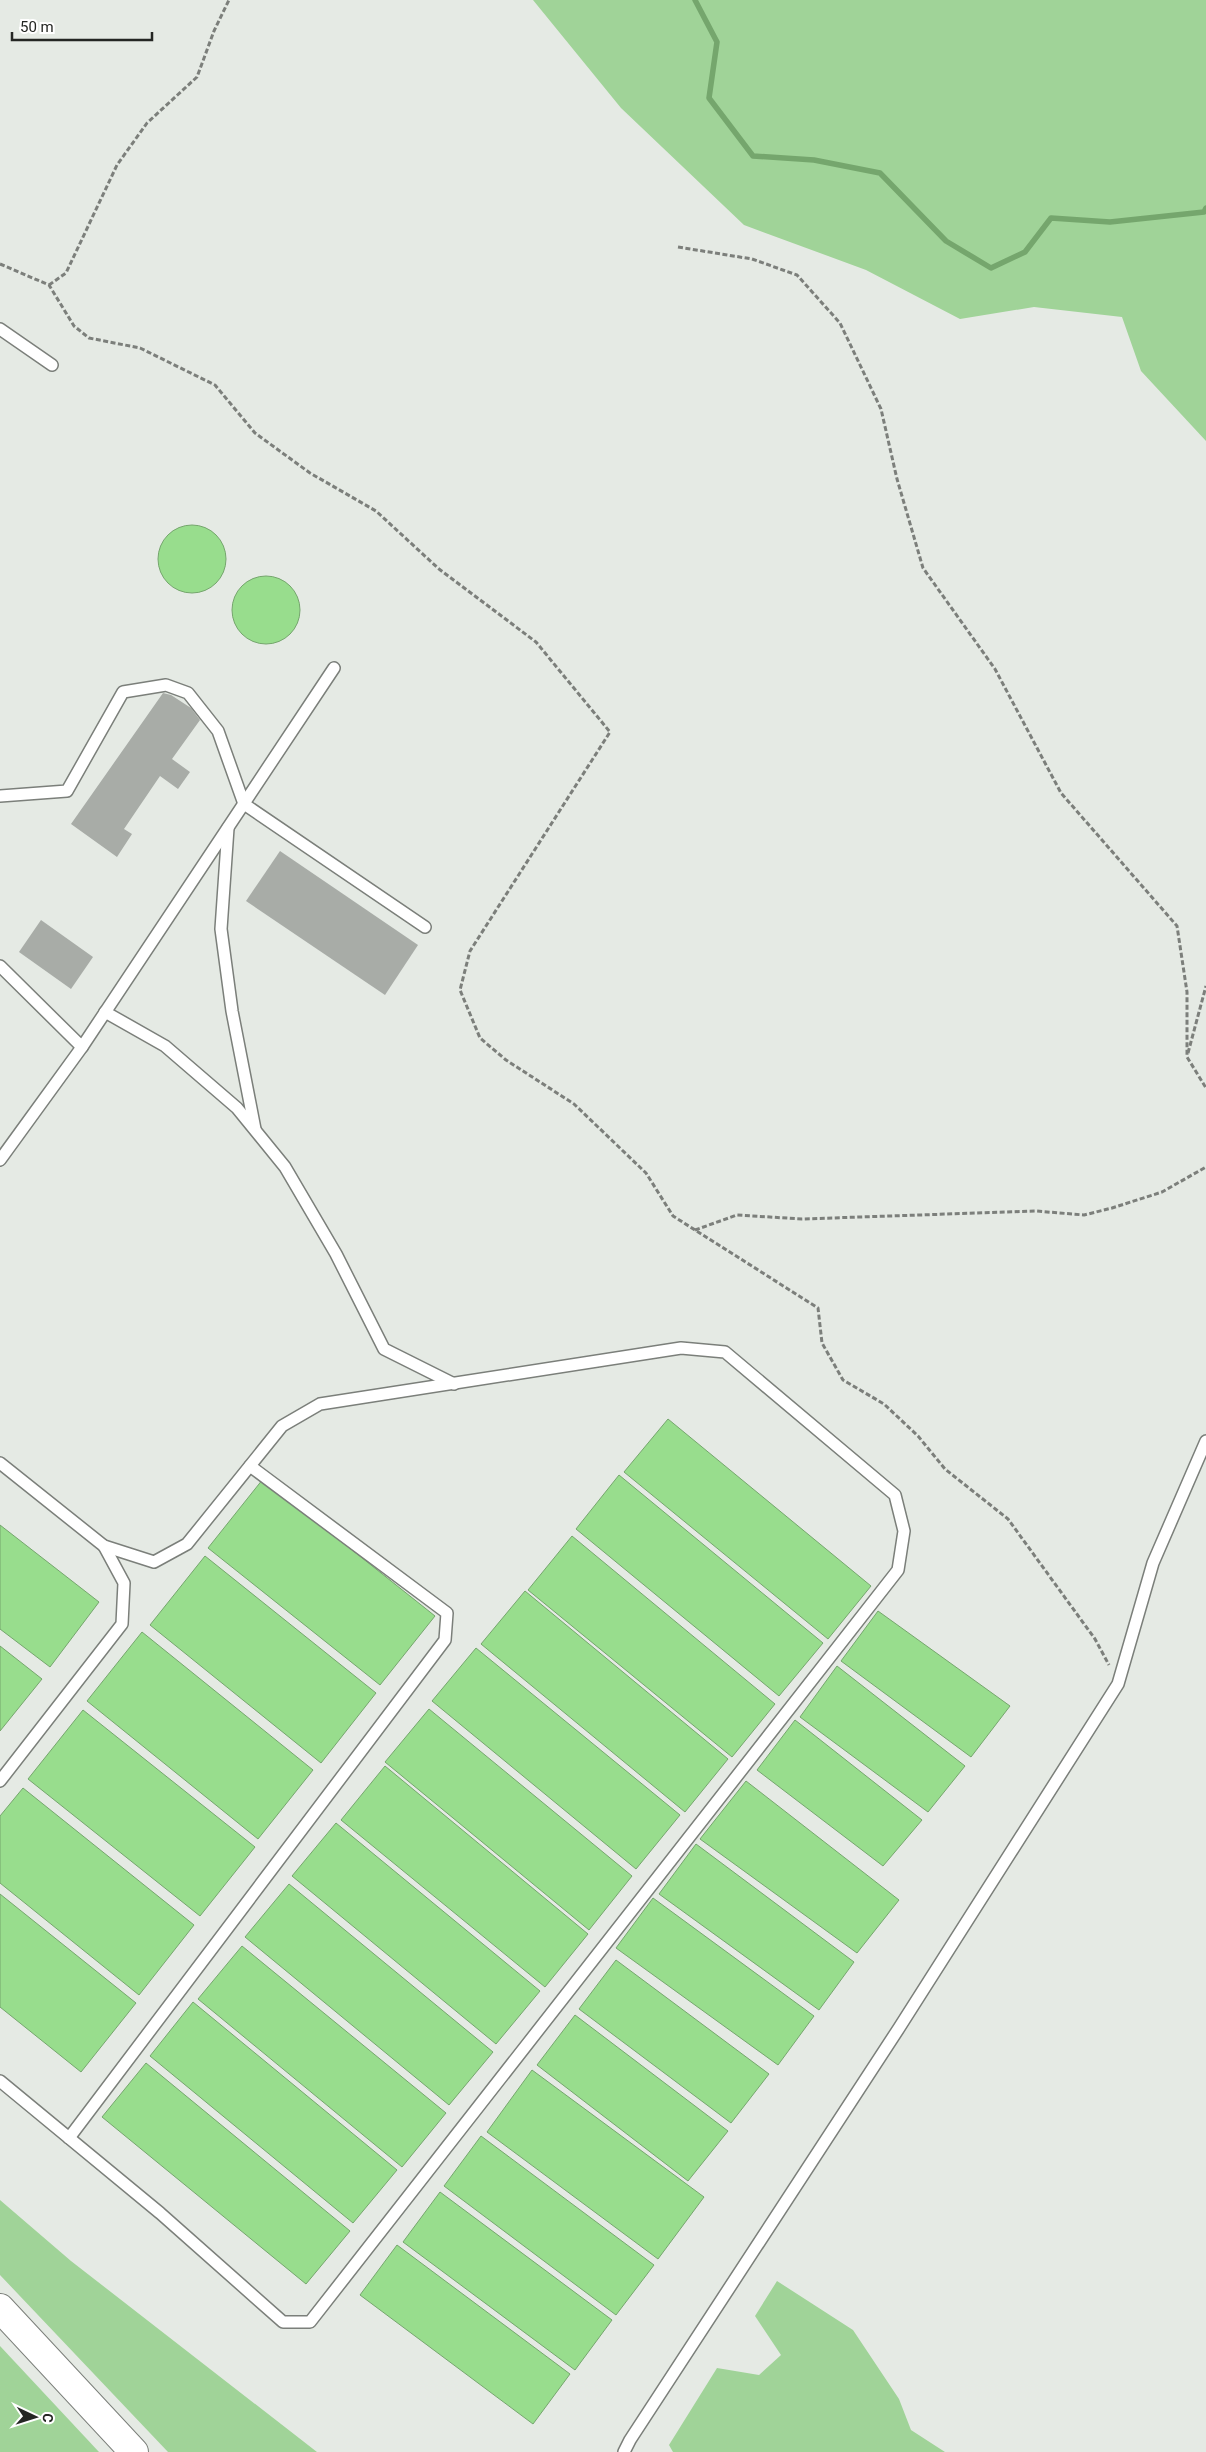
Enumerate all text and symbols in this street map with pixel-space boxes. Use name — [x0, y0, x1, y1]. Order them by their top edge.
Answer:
scale bar — [12, 10, 152, 42]
text: 50 m — [20, 18, 54, 36]
north arrow — [10, 2392, 60, 2442]
text: С — [40, 2413, 56, 2423]

